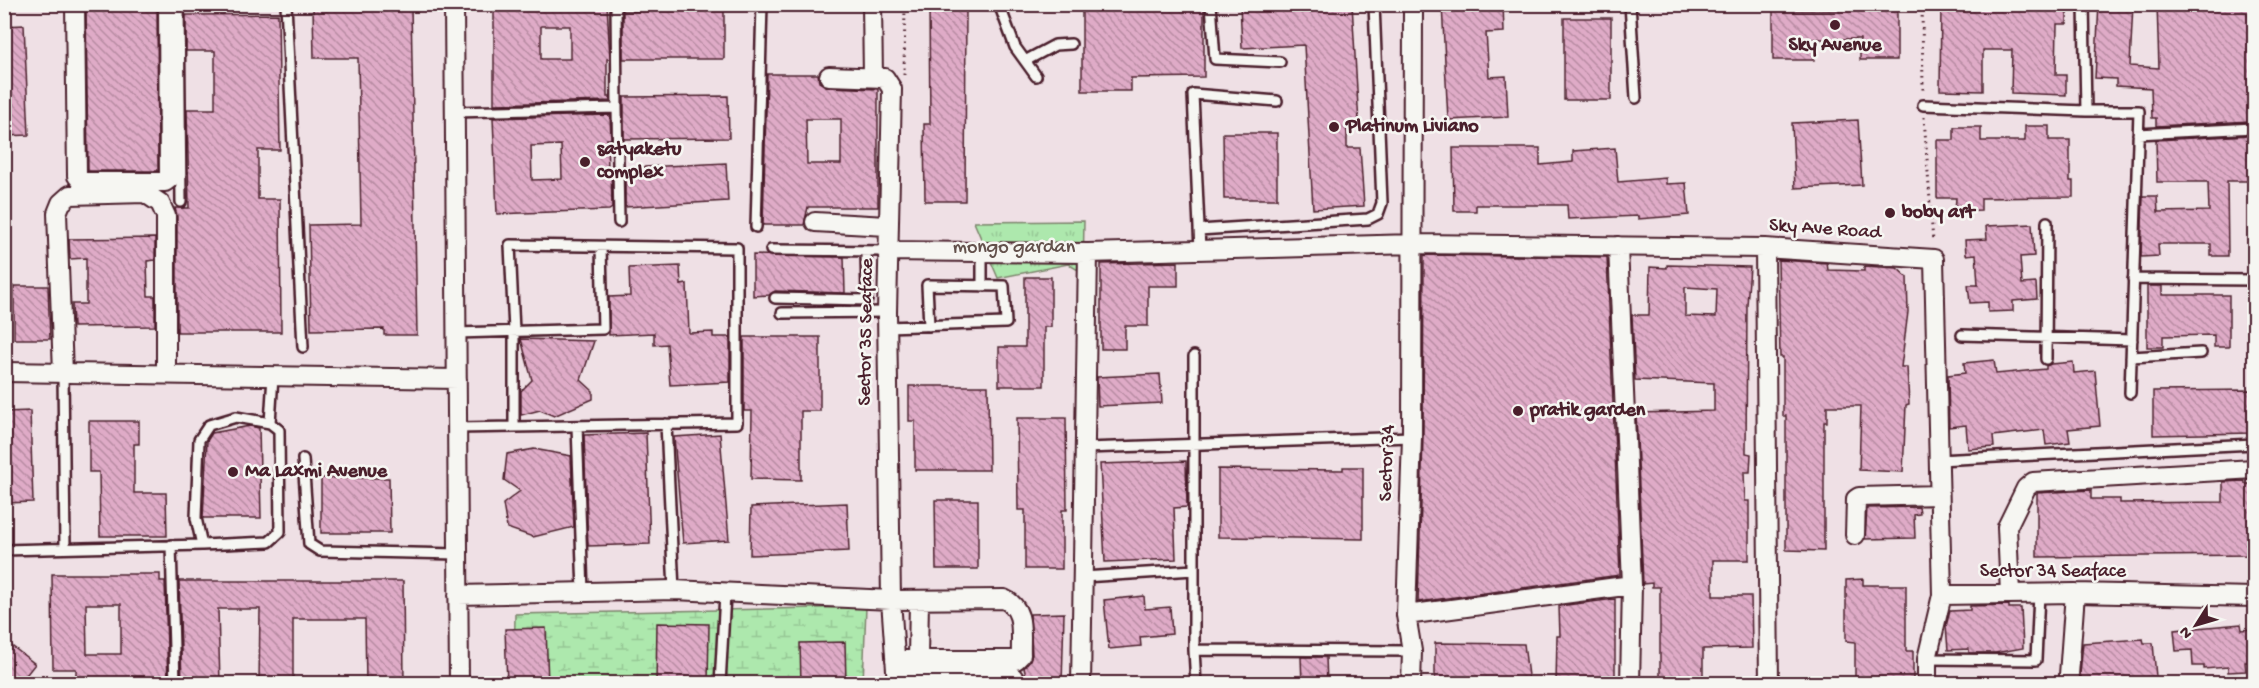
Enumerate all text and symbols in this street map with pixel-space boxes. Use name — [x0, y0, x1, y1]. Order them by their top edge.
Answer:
marker: Sky Avenue — [1828, 18, 1842, 32]
place label: Sky Avenue — [1789, 35, 1882, 58]
place label: Platinum Liviano — [1345, 116, 1479, 139]
marker: Platinum Liviano — [1327, 120, 1341, 134]
place label: satyaketu complex — [597, 139, 682, 185]
marker: satyaketu complex — [578, 155, 592, 169]
place label: boby art — [1901, 202, 1976, 225]
marker: boby art — [1883, 206, 1897, 220]
street label: Sky Ave Road — [1768, 215, 1884, 246]
park label: mongo gardan — [953, 237, 1076, 260]
street label: Sector 35 Seaface — [854, 257, 880, 406]
place label: pratik garden — [1529, 400, 1646, 423]
marker: pratik garden — [1511, 404, 1525, 418]
street label: Sector 34 — [1375, 424, 1401, 502]
place label: Ma Laxmi Avenue — [245, 461, 388, 484]
marker: Ma Laxmi Avenue — [226, 465, 240, 479]
street label: Sector 34 Seaface — [1980, 561, 2127, 584]
north arrow — [2166, 595, 2226, 655]
text: N — [2176, 622, 2198, 642]

